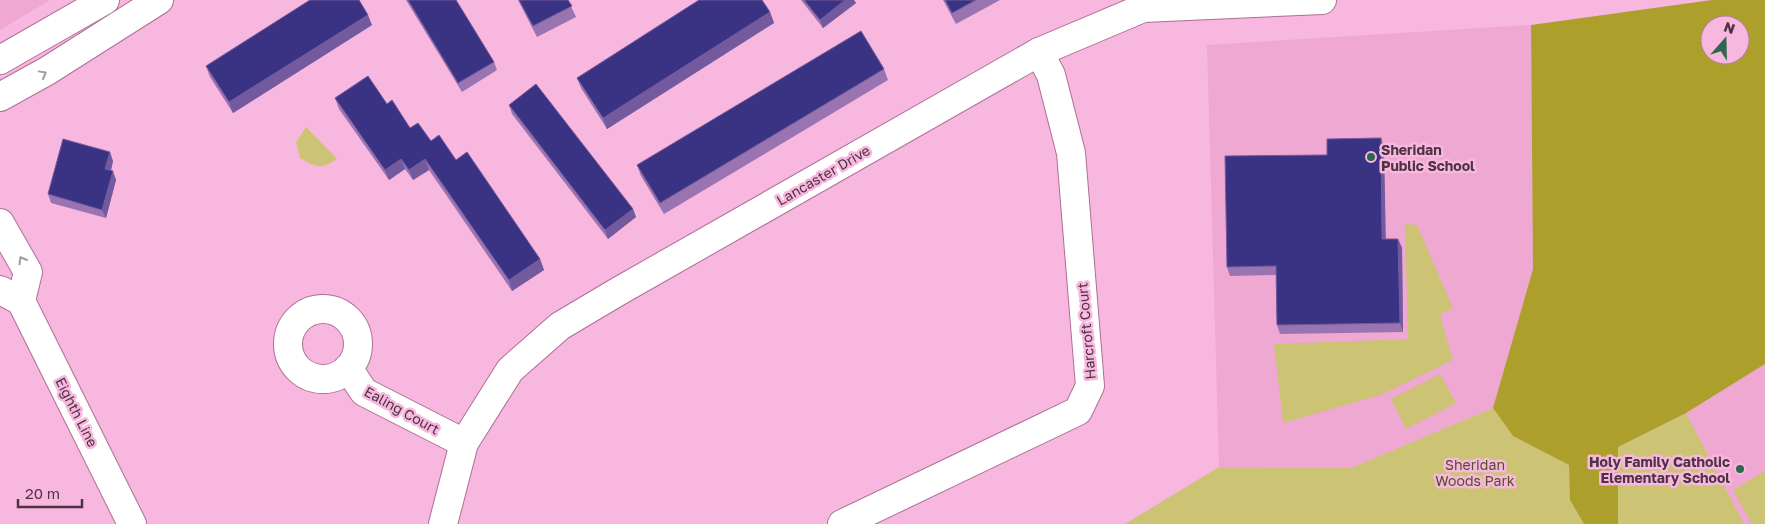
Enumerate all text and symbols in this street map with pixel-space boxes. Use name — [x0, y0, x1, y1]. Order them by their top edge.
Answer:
north arrow — [1700, 15, 1750, 65]
text: N — [1722, 18, 1738, 37]
one-way arrow — [38, 70, 47, 80]
street label: Lancaster Drive — [773, 141, 873, 209]
place label: Sheridan Public School — [1381, 141, 1475, 174]
marker: Sheridan Public School — [1365, 151, 1377, 163]
one-way arrow — [18, 257, 28, 266]
street label: Harcroft Court — [1073, 282, 1099, 380]
street label: Eighth Line — [52, 374, 102, 450]
street label: Ealing Court — [362, 382, 442, 438]
place label: Holy Family Catholic Elementary School — [1589, 453, 1730, 486]
park label: Sheridan Woods Park — [1435, 456, 1515, 489]
marker: Holy Family Catholic Elementary School — [1734, 463, 1746, 475]
scale bar — [18, 476, 81, 508]
text: 20 m — [25, 484, 60, 502]

